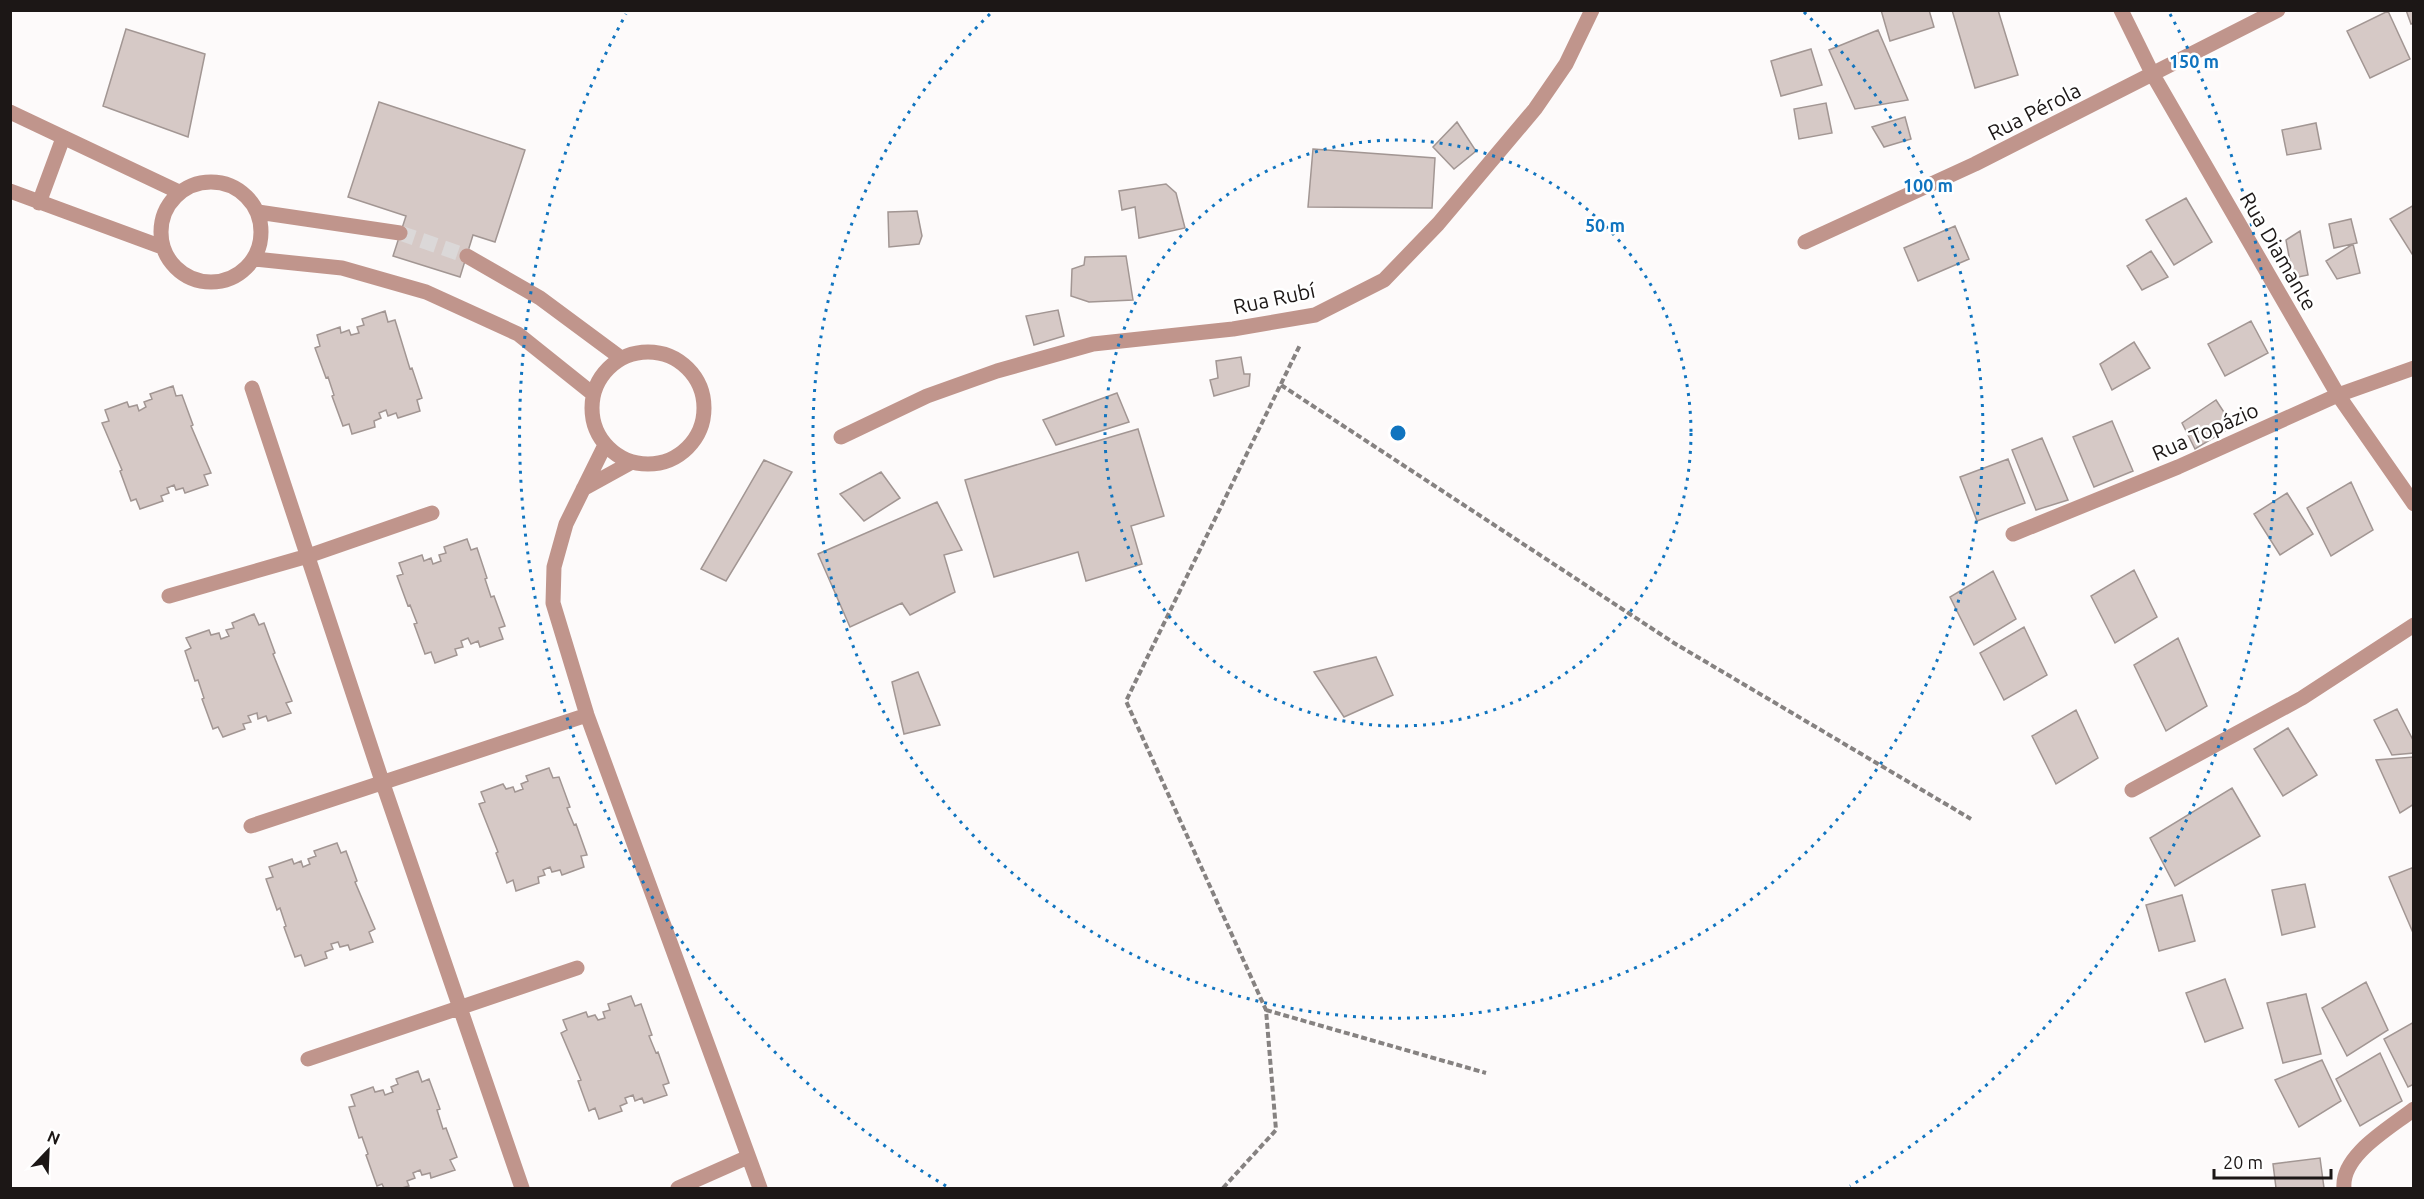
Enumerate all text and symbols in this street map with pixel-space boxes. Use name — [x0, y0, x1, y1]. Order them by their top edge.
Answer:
text: 150 m — [2169, 51, 2219, 71]
street label: Rua Pérola — [1984, 77, 2084, 145]
text: 100 m — [1903, 175, 1953, 195]
street label: Rua Diamante — [2236, 188, 2322, 314]
text: 50 m — [1585, 215, 1625, 235]
street label: Rua Rubí — [1231, 277, 1318, 318]
street label: Rua Topázio — [2148, 397, 2262, 465]
centre of rings — [1388, 423, 1408, 443]
north arrow — [18, 1121, 78, 1181]
text: N — [45, 1127, 63, 1148]
scale bar — [2214, 1142, 2331, 1180]
text: 20 m — [2223, 1152, 2263, 1172]

